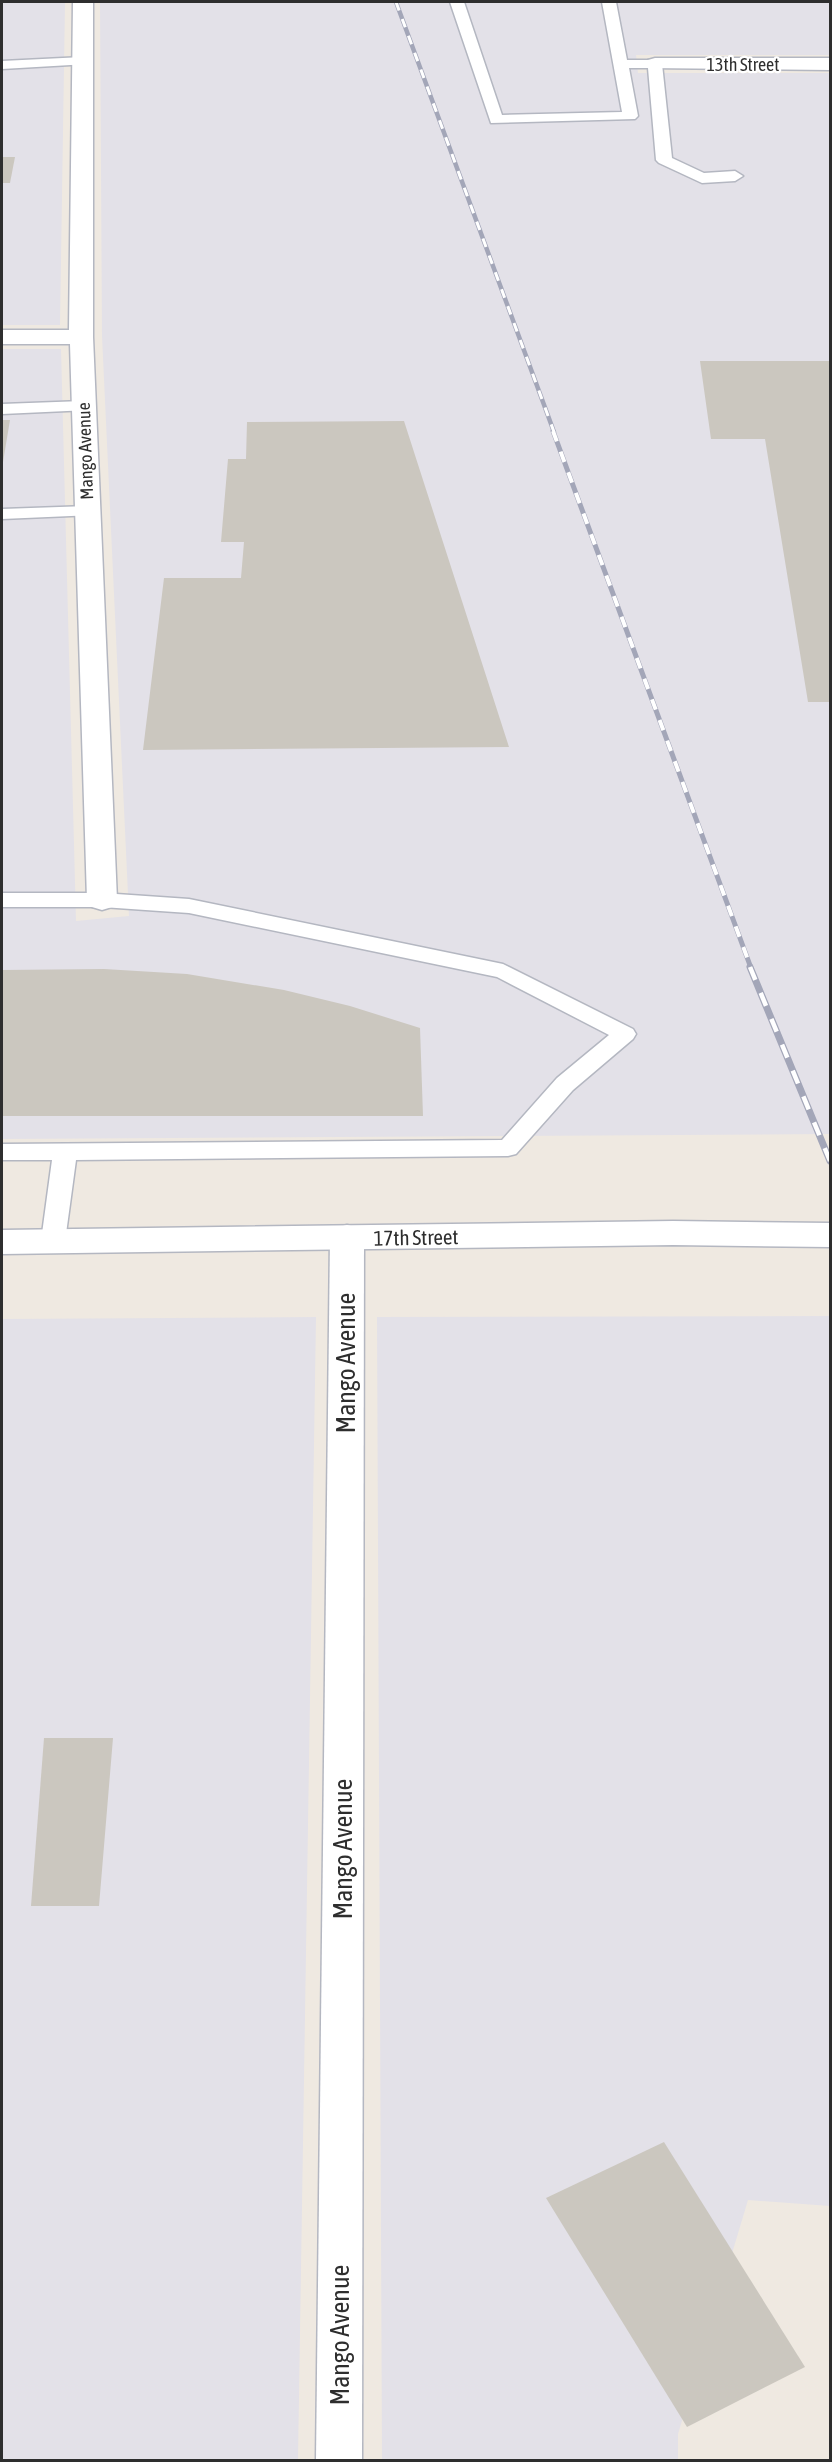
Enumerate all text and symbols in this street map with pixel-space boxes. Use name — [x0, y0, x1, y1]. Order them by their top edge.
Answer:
street label: 13th Street — [707, 54, 779, 75]
street label: Mango Avenue — [73, 402, 97, 500]
street label: 17th Street — [373, 1224, 459, 1250]
street label: Mango Avenue — [331, 1293, 361, 1433]
street label: Mango Avenue — [328, 1779, 358, 1919]
street label: Mango Avenue — [325, 2265, 355, 2405]

